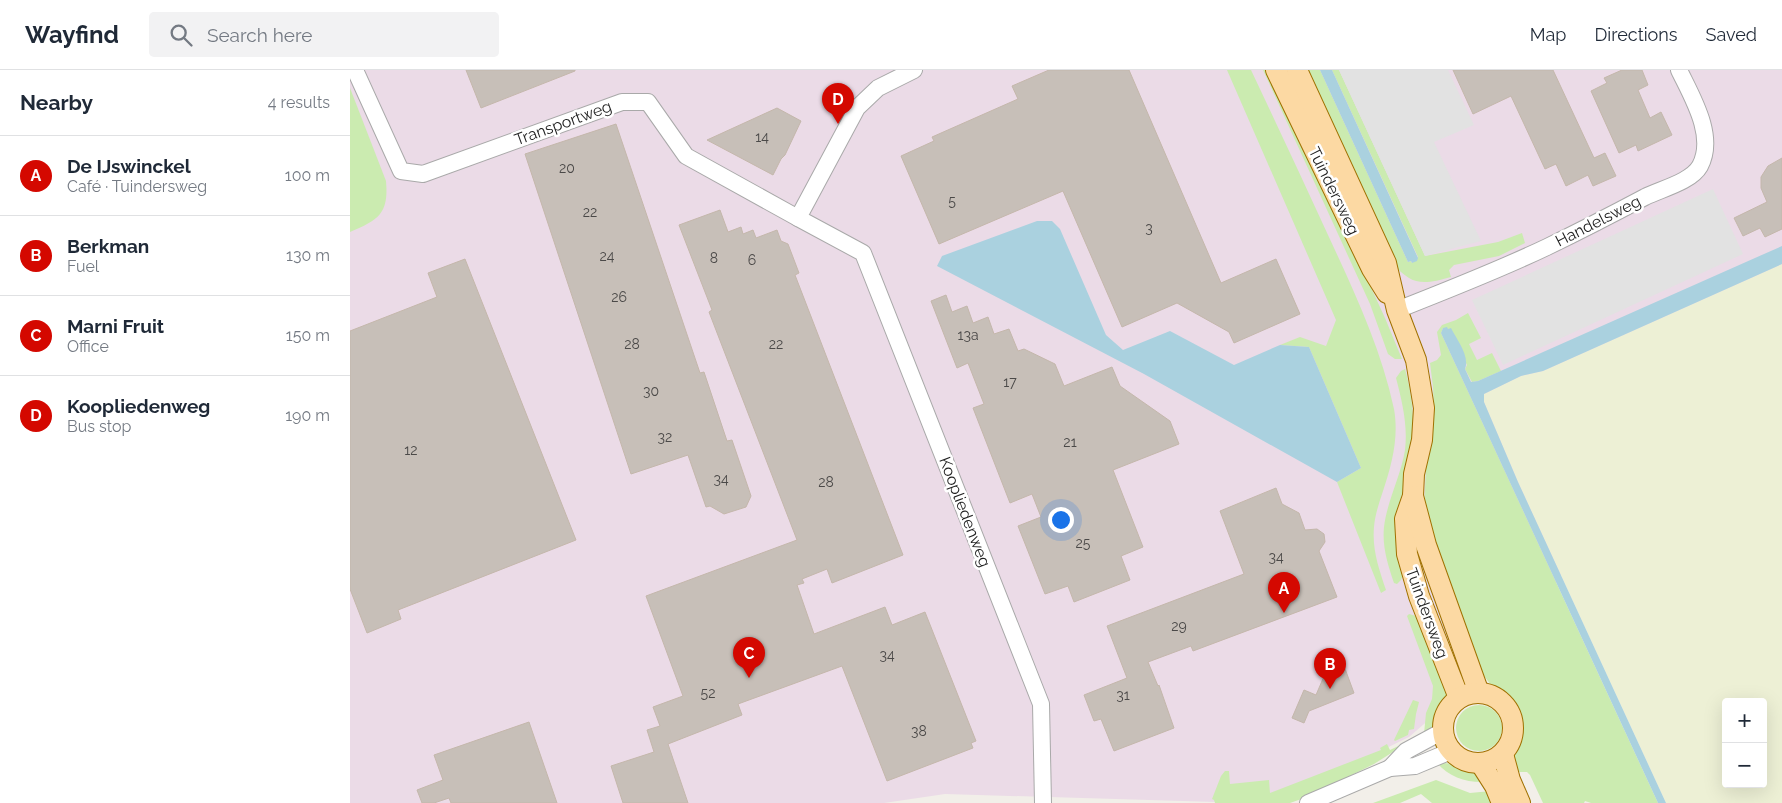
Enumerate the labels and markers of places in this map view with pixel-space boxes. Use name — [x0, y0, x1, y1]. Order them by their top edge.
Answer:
pin: D — [822, 83, 854, 124]
pin: A — [1268, 572, 1300, 613]
pin: C — [733, 637, 765, 678]
pin: B — [1314, 648, 1346, 689]

